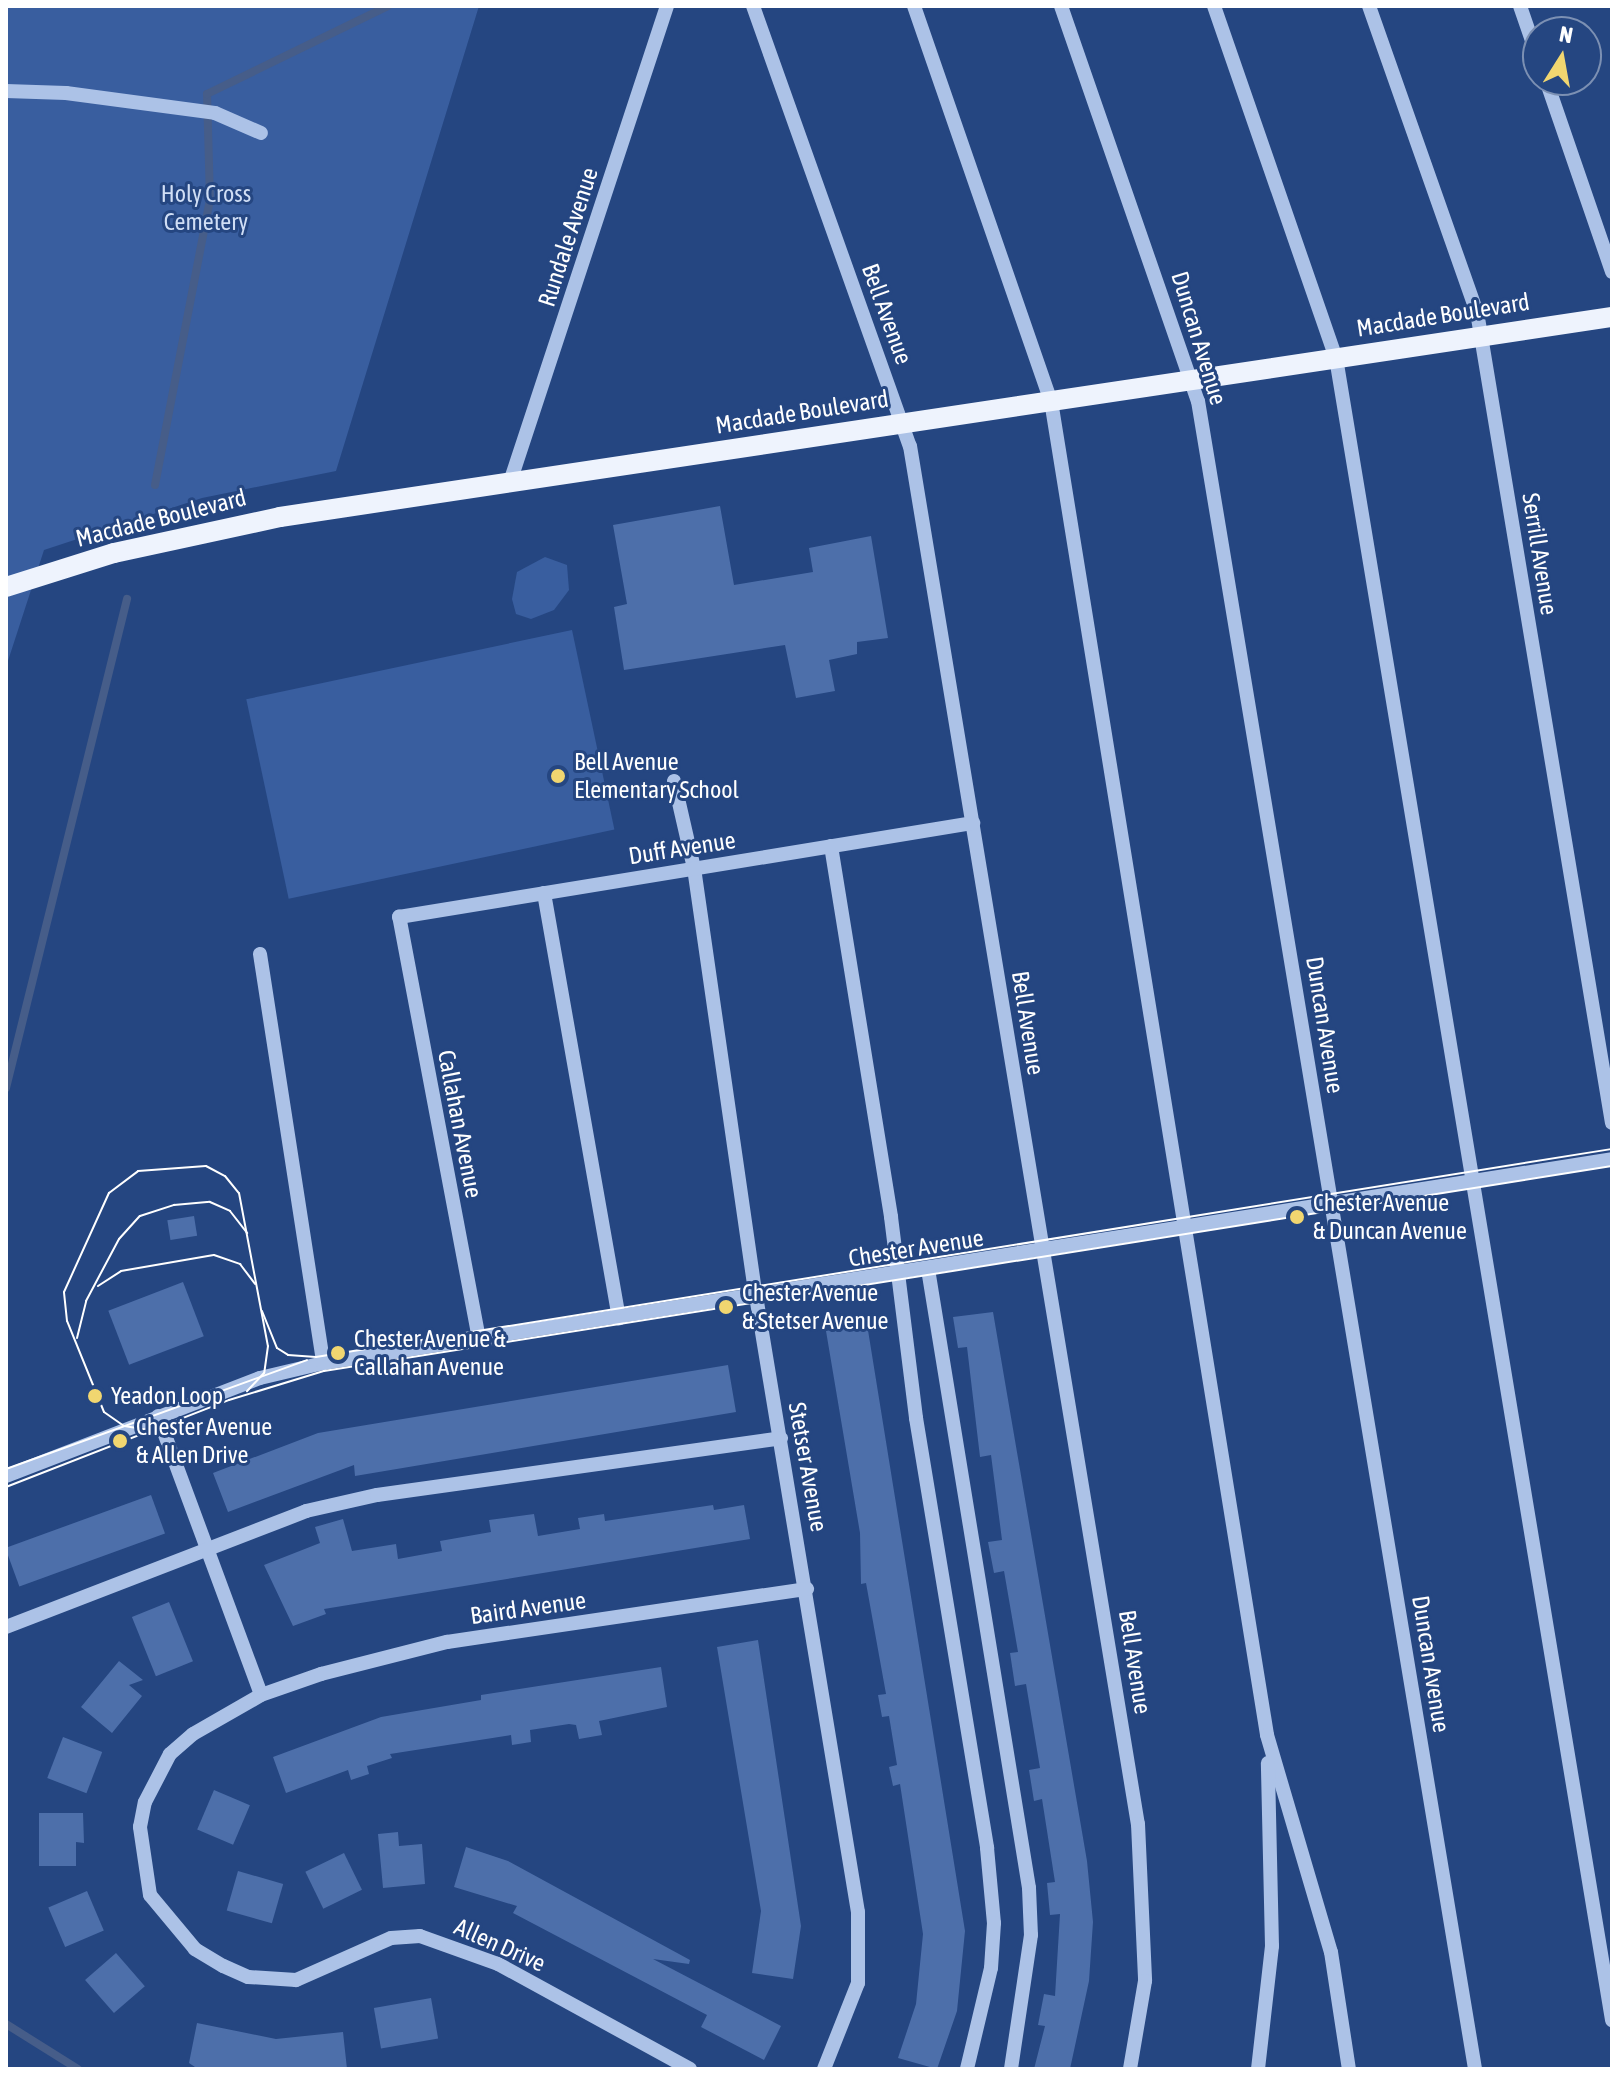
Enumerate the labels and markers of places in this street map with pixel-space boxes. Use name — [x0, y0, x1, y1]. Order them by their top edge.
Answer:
place label: Bell Avenue Elementary School — [574, 748, 739, 804]
marker: Bell Avenue Elementary School — [549, 767, 567, 785]
place label: Chester Avenue & Duncan Avenue — [1313, 1189, 1467, 1245]
marker: Chester Avenue & Duncan Avenue — [1288, 1208, 1306, 1226]
place label: Chester Avenue & Stetser Avenue — [742, 1279, 888, 1335]
marker: Chester Avenue & Stetser Avenue — [717, 1298, 735, 1316]
place label: Chester Avenue & Callahan Avenue — [354, 1325, 506, 1381]
marker: Chester Avenue & Callahan Avenue — [329, 1344, 347, 1362]
place label: Yeadon Loop — [111, 1382, 223, 1410]
marker: Yeadon Loop — [86, 1387, 104, 1405]
place label: Chester Avenue & Allen Drive — [136, 1413, 272, 1469]
marker: Chester Avenue & Allen Drive — [111, 1432, 129, 1450]

